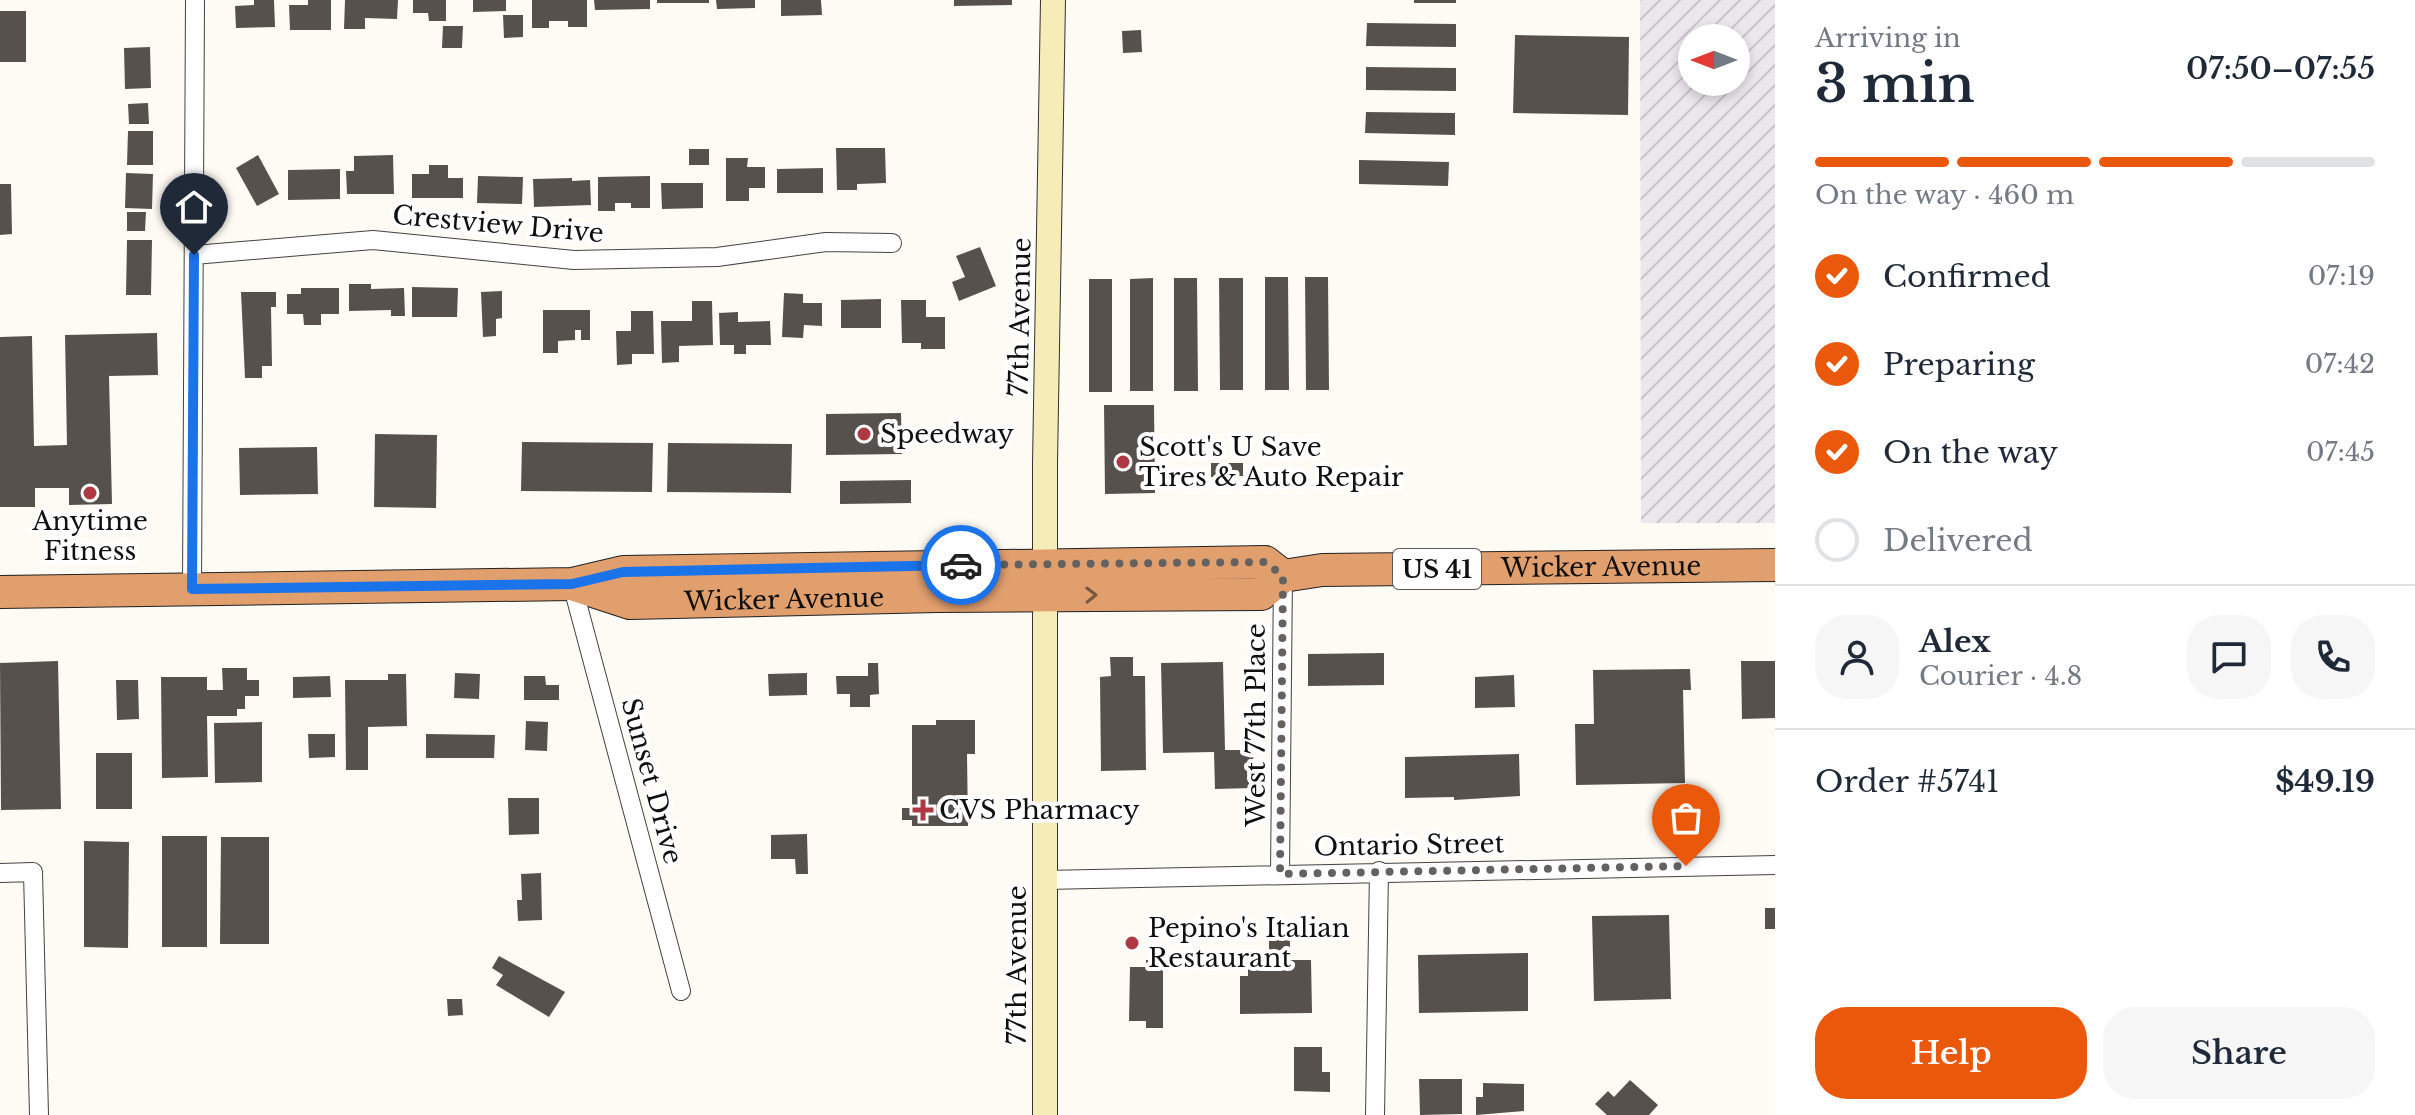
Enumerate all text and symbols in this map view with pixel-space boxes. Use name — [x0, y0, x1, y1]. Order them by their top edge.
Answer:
text: Arriving in — [1815, 22, 1961, 54]
north arrow — [1678, 24, 1750, 96]
map controls — [1678, 24, 1750, 96]
text: 07:50–07:55 — [2186, 50, 2375, 87]
text: 3 min — [1815, 52, 1975, 116]
pin — [160, 173, 228, 255]
text: On the way · 460 m — [1815, 179, 2074, 211]
icon: home — [172, 185, 216, 229]
street label: Crestview Drive — [391, 199, 605, 249]
street label: 77th Avenue — [1003, 237, 1037, 397]
icon: check — [1815, 254, 1859, 298]
text: Confirmed — [1883, 258, 2051, 295]
text: 07:19 — [2308, 260, 2375, 292]
icon: check — [1815, 342, 1859, 386]
text: Preparing — [1883, 346, 2035, 383]
text: 07:42 — [2305, 348, 2375, 380]
place label: Speedway — [880, 418, 1014, 450]
marker: Speedway — [855, 425, 873, 443]
icon: check — [1815, 430, 1859, 474]
place label: Scott's U Save Tires & Auto Repair — [1139, 431, 1404, 493]
text: On the way — [1883, 434, 2058, 471]
text: 07:45 — [2306, 436, 2375, 468]
marker: Scott's U Save Tires & Auto Repair — [1114, 453, 1132, 471]
marker: Anytime Fitness — [81, 484, 99, 502]
place label: Anytime Fitness — [31, 505, 148, 567]
text: Delivered — [1883, 522, 2033, 559]
courier — [921, 525, 1001, 605]
icon: car — [939, 543, 983, 587]
road number: US 41 — [1393, 549, 1481, 589]
street label: Wicker Avenue — [1500, 550, 1702, 584]
street label: Wicker Avenue — [683, 581, 885, 618]
one-way arrow — [1085, 587, 1098, 604]
button: person — [1815, 615, 1899, 699]
button: chat — [2187, 615, 2271, 699]
button: phone — [2291, 615, 2375, 699]
street label: West 77th Place — [1240, 623, 1272, 828]
text: Alex — [1919, 623, 1991, 660]
text: Courier · 4.8 — [1919, 660, 2082, 692]
street label: Sunset Drive — [614, 695, 690, 867]
text: Order #5741 — [1815, 763, 1999, 800]
text: $49.19 — [2275, 763, 2375, 800]
pin — [1652, 784, 1720, 866]
place label: CVS Pharmacy — [939, 794, 1140, 826]
icon: bag — [1664, 796, 1708, 840]
marker: CVS Pharmacy — [914, 801, 932, 819]
street label: Ontario Street — [1313, 827, 1505, 863]
street label: 77th Avenue — [1001, 885, 1033, 1045]
place label: Pepino's Italian Restaurant — [1148, 912, 1350, 974]
marker: Pepino's Italian Restaurant — [1123, 934, 1141, 952]
button: Help — [1815, 1007, 2087, 1099]
button: Share — [2103, 1007, 2375, 1099]

